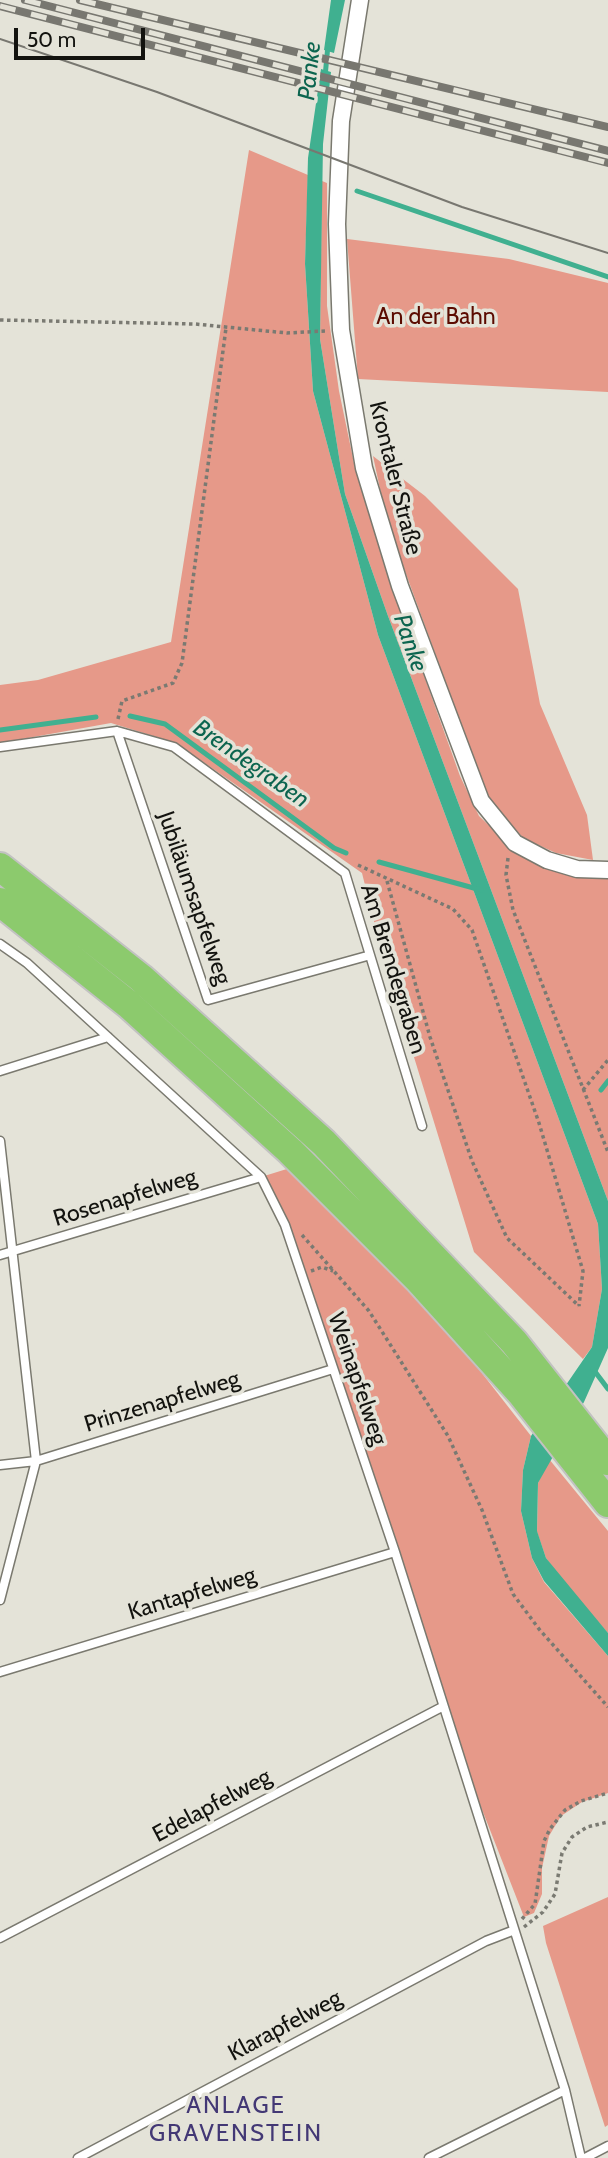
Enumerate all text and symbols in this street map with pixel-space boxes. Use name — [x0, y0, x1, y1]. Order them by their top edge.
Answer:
scale bar — [18, 14, 149, 58]
text: 50 m — [27, 27, 76, 52]
water label: Panke — [293, 40, 327, 102]
park label: An der Bahn — [376, 303, 496, 331]
street label: Krontaler Straße — [363, 398, 427, 558]
water label: Panke — [387, 610, 433, 676]
water label: Brendegraben — [188, 714, 314, 814]
street label: Jubiläumsapfelweg — [151, 808, 237, 988]
street label: Am Brendegraben — [354, 881, 432, 1057]
street label: Rosenapfelweg — [50, 1163, 200, 1233]
street label: Weinapfelweg — [321, 1309, 393, 1449]
street label: Prinzenapfelweg — [81, 1365, 243, 1439]
street label: Kantapfelweg — [125, 1561, 259, 1627]
street label: Edelapfelweg — [148, 1763, 276, 1849]
street label: Klarapfelweg — [224, 1985, 346, 2067]
district label: ANLAGE GRAVENSTEIN — [150, 2092, 322, 2148]

